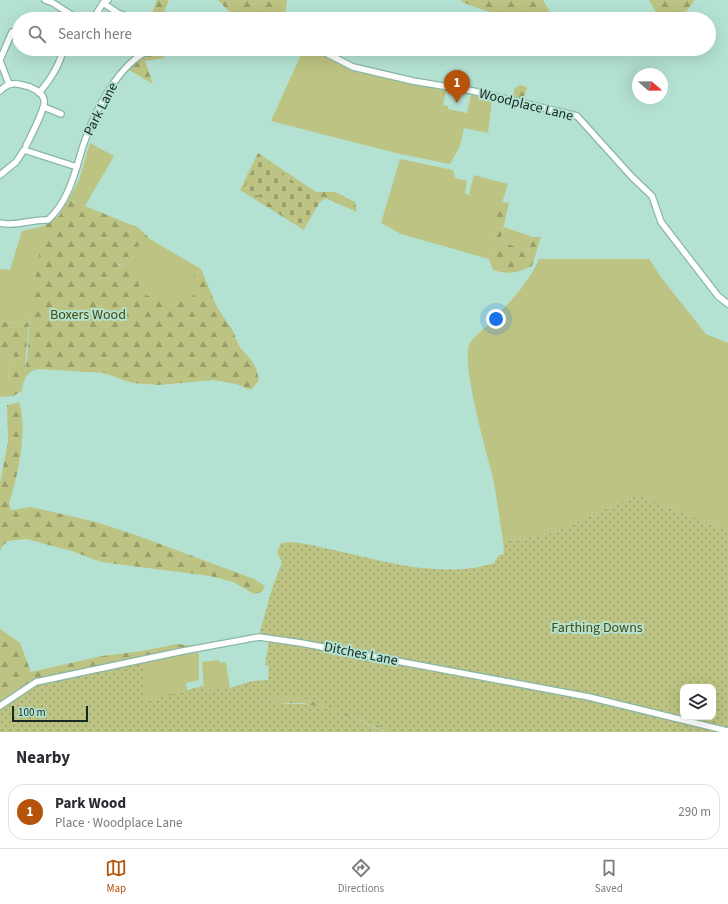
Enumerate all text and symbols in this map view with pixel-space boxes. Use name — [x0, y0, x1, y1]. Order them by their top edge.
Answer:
search box — [12, 12, 716, 56]
icon: search — [26, 23, 48, 45]
text: Search here — [58, 24, 132, 45]
north arrow — [632, 68, 668, 104]
pin: 1 — [444, 70, 470, 103]
street label: Park Lane — [79, 79, 123, 139]
street label: Woodplace Lane — [477, 84, 575, 126]
park label: Boxers Wood — [50, 305, 126, 325]
your location — [486, 309, 506, 329]
park label: Farthing Downs — [551, 618, 643, 638]
street label: Ditches Lane — [322, 637, 400, 671]
map controls — [680, 684, 716, 720]
button: layers — [680, 684, 716, 720]
scale bar — [12, 704, 88, 723]
text: 100 m — [18, 705, 46, 720]
text: Nearby — [16, 746, 70, 770]
text: Park Wood — [55, 793, 126, 814]
text: 1 — [27, 803, 33, 821]
text: 290 m — [678, 803, 711, 821]
text: Place · Woodplace Lane — [55, 814, 183, 832]
tab: Map — [105, 857, 127, 896]
tab: Directions — [338, 857, 384, 896]
tab: Saved — [595, 857, 623, 896]

